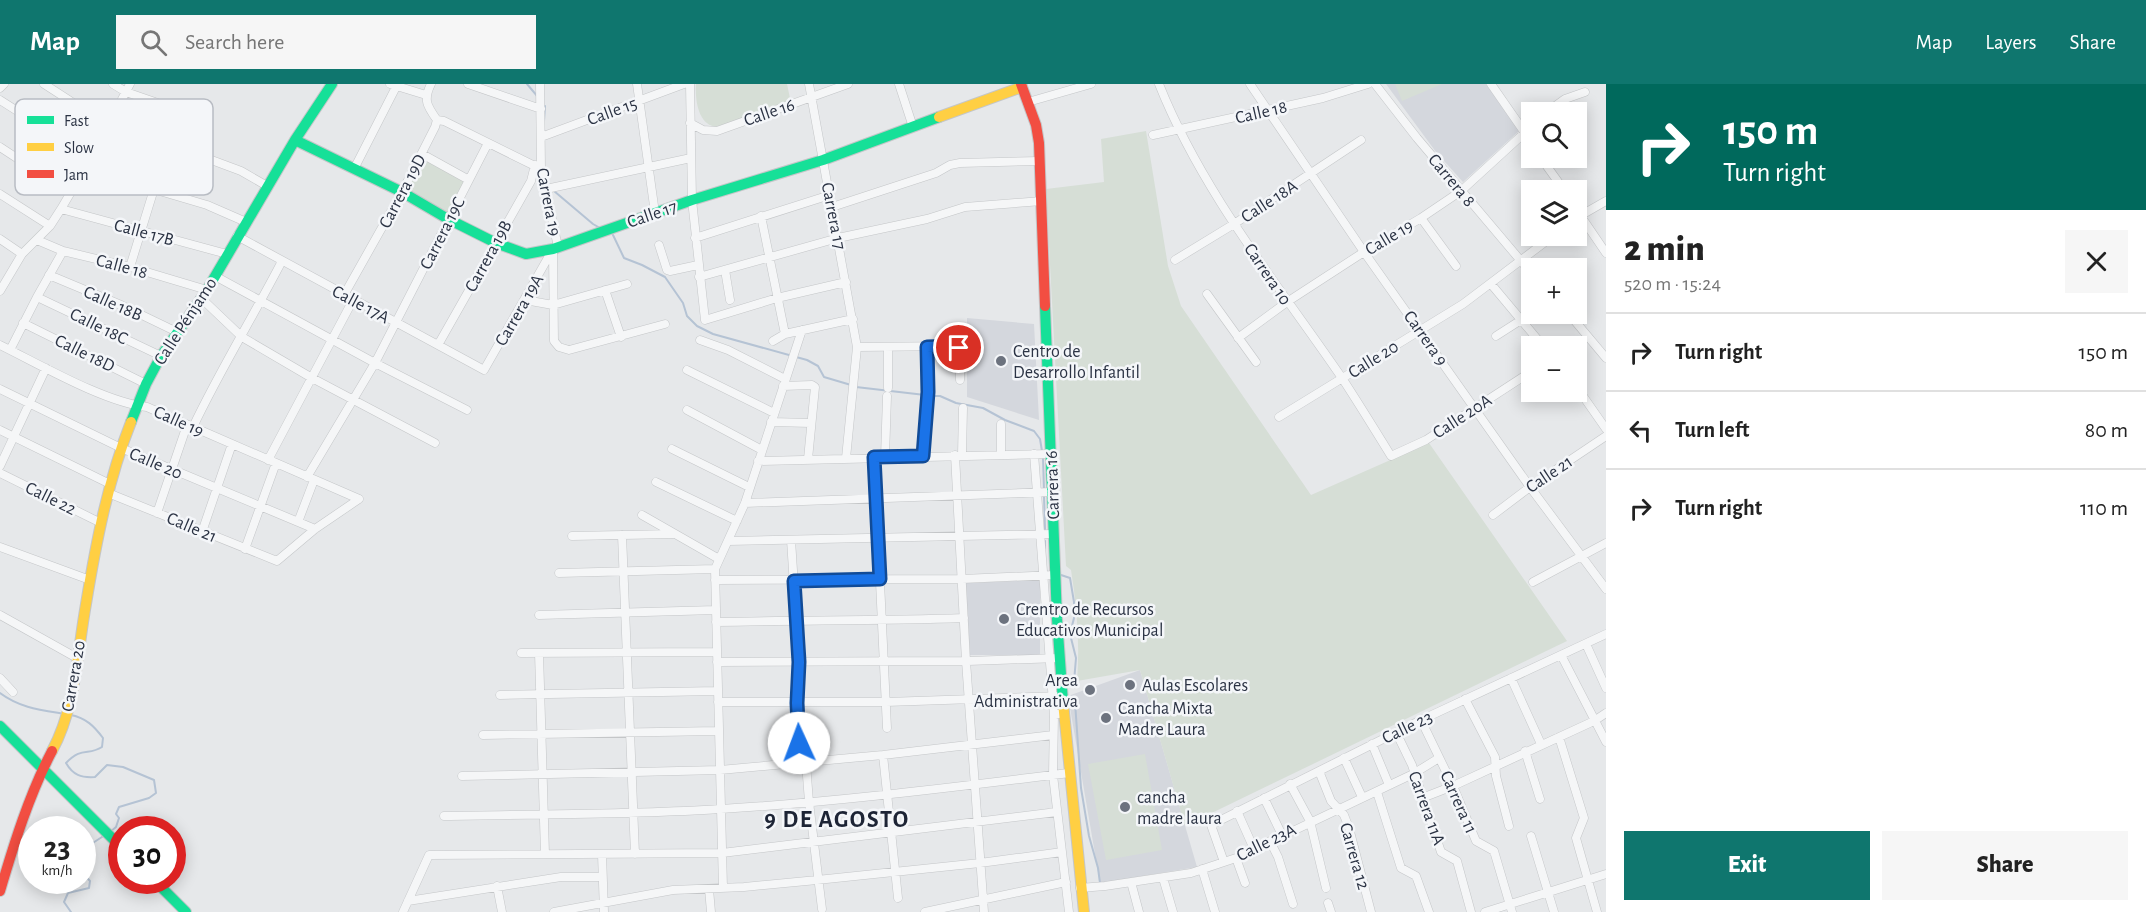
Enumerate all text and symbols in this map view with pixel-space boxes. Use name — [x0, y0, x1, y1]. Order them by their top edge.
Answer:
search box — [116, 15, 536, 69]
icon: search — [137, 26, 170, 59]
text: Map — [30, 28, 80, 56]
text: Search here — [185, 31, 284, 53]
text: Map — [1916, 32, 1952, 53]
text: Layers — [1985, 32, 2036, 53]
text: Share — [2069, 32, 2116, 53]
street label: Calle 15 — [585, 95, 640, 129]
street label: Calle 16 — [742, 96, 797, 130]
street label: Calle 18 — [1234, 98, 1289, 128]
legend — [15, 99, 213, 195]
map controls — [1521, 102, 1587, 402]
button: search — [1521, 102, 1587, 168]
icon: right — [1624, 108, 1702, 186]
text: 150 m — [1723, 110, 1818, 152]
text: Fast — [64, 113, 89, 129]
text: Slow — [64, 140, 94, 156]
street label: Carrera 8 — [1424, 151, 1478, 211]
street label: Carrera 19D — [376, 152, 430, 231]
text: Turn right — [1723, 159, 1826, 186]
text: Jam — [64, 167, 89, 183]
street label: Carrera 19 — [533, 167, 563, 238]
street label: Calle 18A — [1238, 177, 1301, 227]
button: layers — [1521, 180, 1587, 246]
street label: Carrera 17 — [818, 181, 848, 251]
street label: Carrera 19C — [417, 194, 469, 272]
street label: Calle 17 — [625, 198, 680, 232]
street label: Calle 17B — [112, 216, 176, 250]
street label: Calle 19 — [1362, 217, 1417, 259]
street label: Carrera 19B — [462, 218, 516, 295]
button: close — [2065, 230, 2128, 293]
text: 2 min — [1624, 231, 1705, 267]
street label: Carrera 10 — [1240, 240, 1294, 309]
street label: Calle 18 — [94, 251, 149, 282]
button: + — [1521, 258, 1587, 324]
street label: Carrera 19A — [492, 271, 548, 349]
text: 520 m · 15:24 — [1624, 274, 1721, 294]
street label: Calle Pénjamo — [151, 275, 221, 368]
street label: Calle 17A — [329, 282, 393, 328]
street label: Calle 18B — [81, 283, 145, 325]
street label: Calle 18C — [67, 305, 130, 349]
street label: Carrera 9 — [1400, 308, 1451, 369]
pin — [933, 322, 984, 373]
icon: arrive — [942, 331, 975, 364]
street label: Calle 18D — [52, 332, 117, 376]
button: − — [1521, 336, 1587, 402]
icon: right — [1624, 336, 1657, 369]
street label: Calle 20 — [1345, 338, 1402, 382]
text: Turn right — [1675, 341, 1762, 363]
text: 150 m — [2078, 341, 2128, 363]
place label: Centro de Desarrollo Infantil — [1013, 343, 1140, 382]
marker: Centro de Desarrollo Infantil — [994, 354, 1008, 368]
street label: Calle 20A — [1430, 391, 1496, 442]
street label: Calle 19 — [151, 403, 206, 441]
icon: left — [1624, 414, 1657, 447]
text: Turn left — [1675, 419, 1749, 441]
text: 80 m — [2085, 419, 2128, 441]
street label: Calle 20 — [127, 445, 185, 483]
street label: Carrera 16 — [1043, 450, 1063, 520]
street label: Calle 21 — [1523, 453, 1576, 497]
street label: Calle 22 — [22, 479, 79, 519]
icon: right — [1624, 492, 1657, 525]
text: Turn right — [1675, 497, 1762, 519]
text: 110 m — [2080, 497, 2128, 519]
street label: Calle 21 — [164, 509, 219, 546]
place label: Crentro de Recursos Educativos Municipal — [1016, 601, 1163, 640]
marker: Crentro de Recursos Educativos Municipal — [997, 612, 1011, 626]
street label: Carrera 20 — [59, 639, 89, 713]
place label: Area Administrativa — [974, 672, 1078, 711]
place label: Aulas Escolares — [1142, 677, 1248, 695]
marker: Aulas Escolares — [1123, 678, 1137, 692]
marker: Area Administrativa — [1083, 683, 1097, 697]
place label: Cancha Mixta Madre Laura — [1118, 700, 1213, 739]
street label: Calle 23 — [1379, 708, 1435, 748]
position arrow — [767, 711, 831, 775]
marker: Cancha Mixta Madre Laura — [1099, 711, 1113, 725]
street label: Carrera 11 — [1436, 768, 1480, 837]
street label: Carrera 11A — [1404, 769, 1448, 848]
place label: cancha madre laura — [1137, 789, 1222, 828]
marker: cancha madre laura — [1118, 800, 1132, 814]
district label: 9 DE AGOSTO — [764, 808, 910, 832]
speed limit sign: 30 — [108, 816, 186, 894]
street label: Calle 23A — [1234, 821, 1300, 865]
street label: Carrera 12 — [1336, 821, 1372, 892]
button: Exit — [1624, 831, 1870, 900]
button: Share — [1882, 831, 2128, 900]
text: 23 — [43, 833, 71, 863]
text: km/h — [42, 863, 72, 878]

